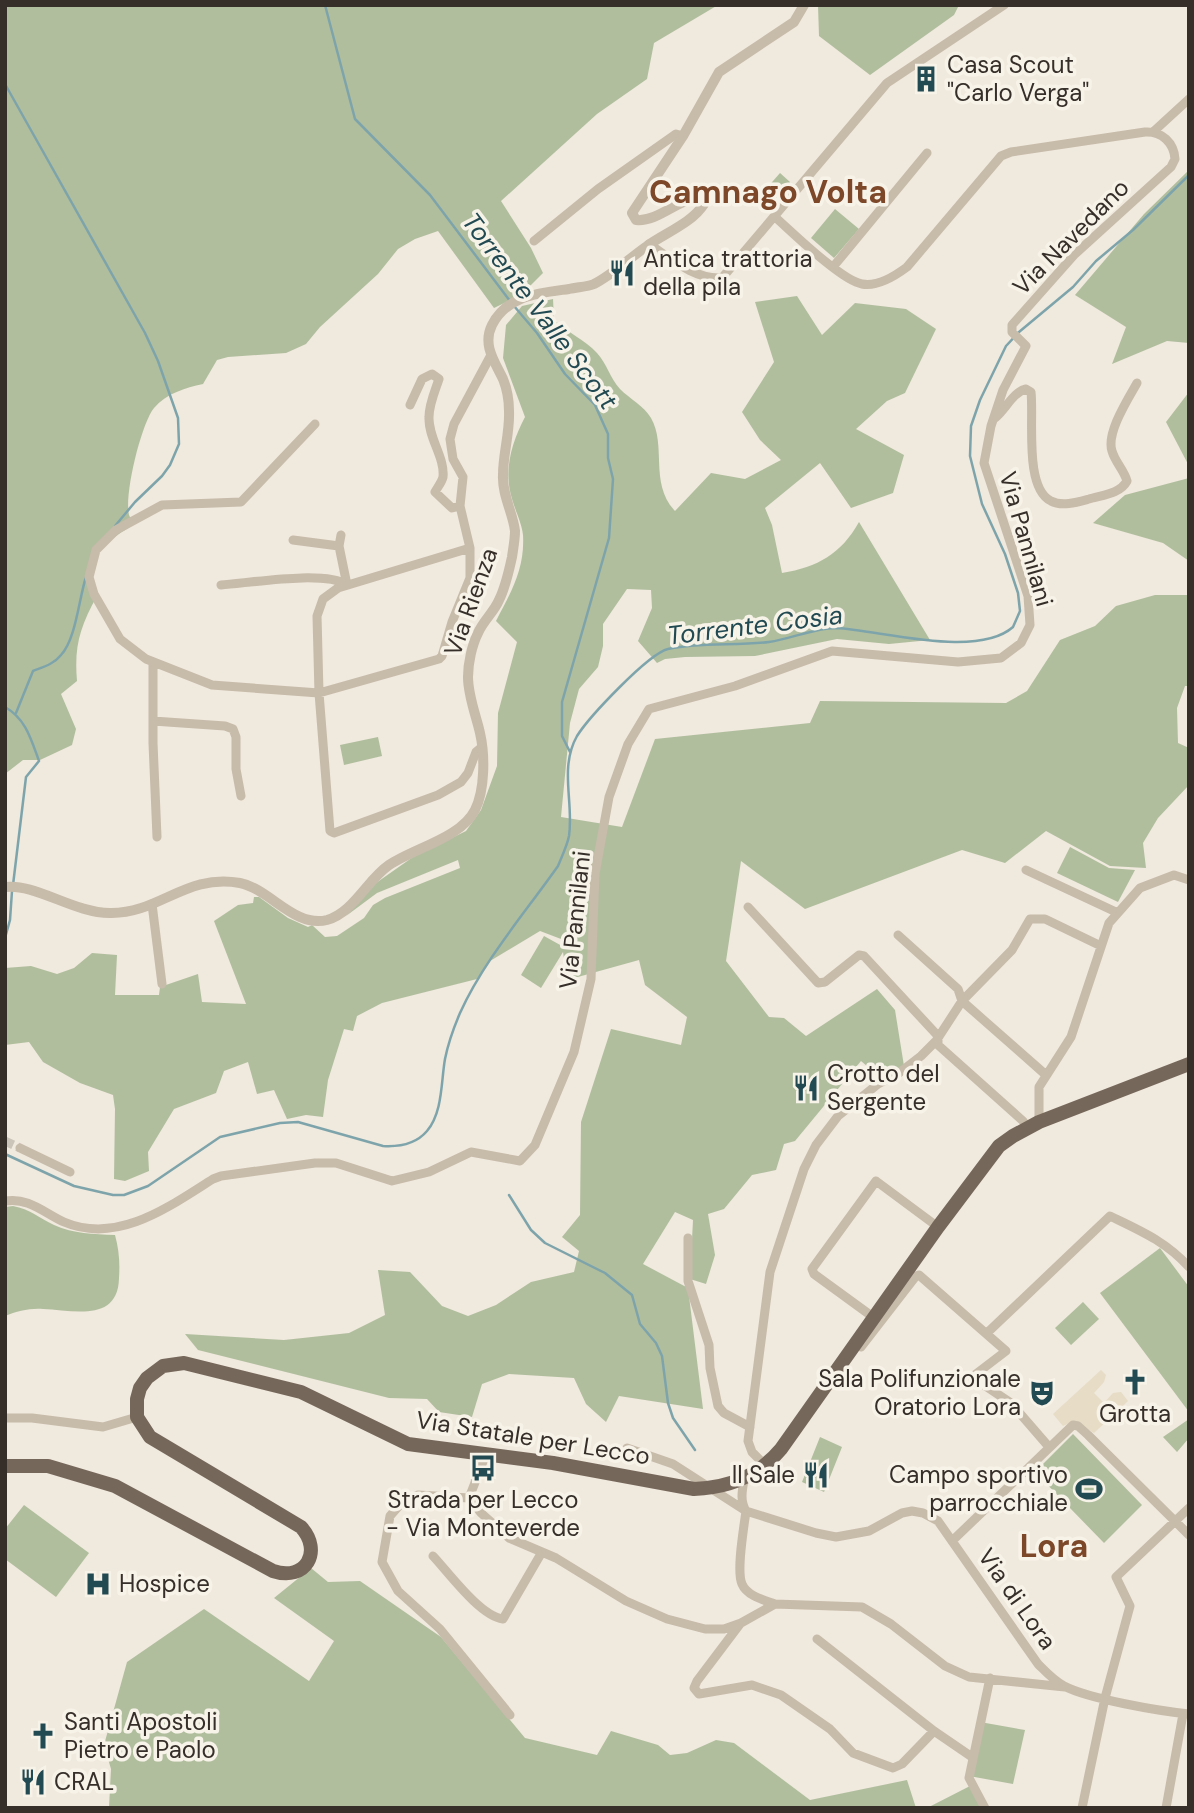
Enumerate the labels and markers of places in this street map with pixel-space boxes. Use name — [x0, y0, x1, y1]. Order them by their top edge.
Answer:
place label: Casa Scout "Carlo Verga" — [947, 49, 1089, 108]
building icon: Casa Scout "Carlo Verga" — [911, 64, 941, 94]
place label: Antica trattoria della pila — [643, 243, 812, 302]
restaurant icon: Antica trattoria della pila — [607, 258, 637, 288]
place label: Crotto del Sergente — [827, 1058, 940, 1117]
restaurant icon: Crotto del Sergente — [791, 1073, 821, 1103]
place label: Sala Polifunzionale Oratorio Lora — [818, 1363, 1021, 1422]
church icon: Grotta — [1120, 1367, 1150, 1397]
theatre icon: Sala Polifunzionale Oratorio Lora — [1027, 1378, 1057, 1408]
place label: Grotta — [1099, 1398, 1171, 1429]
bus stop icon: Strada per Lecco - Via Monteverde — [468, 1453, 498, 1483]
place label: Il Sale — [732, 1459, 795, 1490]
place label: Campo sportivo parrocchiale — [889, 1459, 1068, 1518]
restaurant icon: Il Sale — [801, 1460, 831, 1490]
sports icon: Campo sportivo parrocchiale — [1074, 1474, 1104, 1504]
place label: Strada per Lecco - Via Monteverde — [386, 1484, 580, 1543]
place label: Hospice — [119, 1568, 210, 1599]
hospital icon: Hospice — [83, 1569, 113, 1599]
place label: Santi Apostoli Pietro e Paolo — [64, 1706, 217, 1765]
church icon: Santi Apostoli Pietro e Paolo — [28, 1721, 58, 1751]
place label: CRAL — [54, 1766, 114, 1797]
restaurant icon: CRAL — [18, 1767, 48, 1797]

